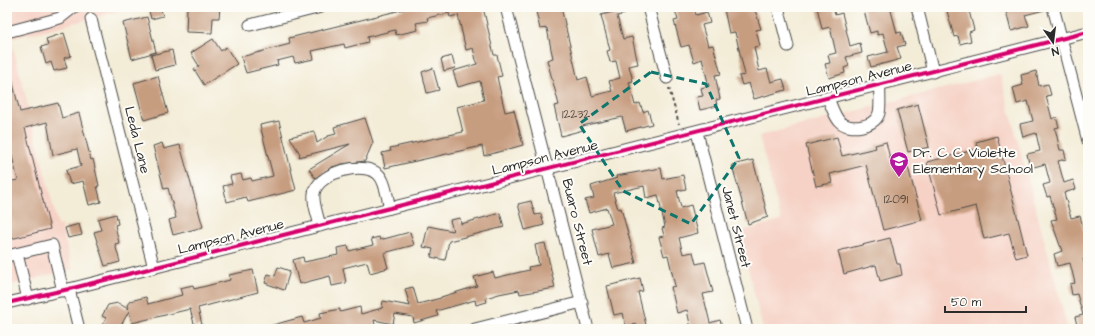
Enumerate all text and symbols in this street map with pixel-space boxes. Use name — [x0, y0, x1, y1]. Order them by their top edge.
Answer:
north arrow — [1033, 22, 1073, 62]
text: N — [1050, 43, 1060, 59]
street label: Lampson Avenue — [804, 56, 914, 102]
street label: Leda Lane — [119, 104, 155, 176]
house number: 12232 — [562, 106, 590, 123]
street label: Lampson Avenue — [490, 135, 600, 181]
place label: Dr. C C Violette Elementary School — [913, 143, 1033, 179]
school or university icon: Dr. C C Violette Elementary School — [888, 150, 910, 178]
street label: Buaro Street — [557, 177, 597, 268]
street label: Janet Street — [716, 184, 756, 270]
house number: 12091 — [884, 191, 909, 208]
street label: Lampson Avenue — [176, 214, 286, 260]
scale bar — [945, 288, 1026, 314]
text: 50 m — [951, 294, 982, 311]

